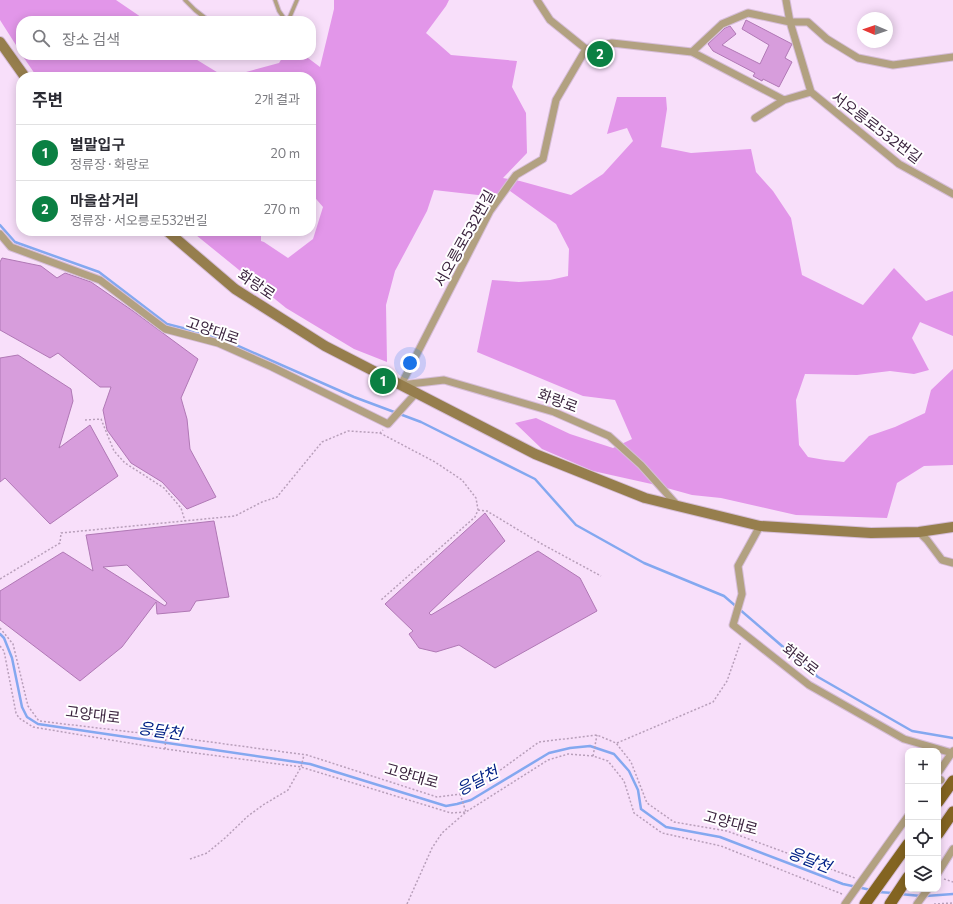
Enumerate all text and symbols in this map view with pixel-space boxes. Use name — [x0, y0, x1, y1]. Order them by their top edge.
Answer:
north arrow — [857, 12, 893, 48]
search box — [16, 16, 316, 60]
icon: search — [30, 27, 52, 49]
text: 장소 검색 — [62, 30, 120, 48]
pin: 2 — [587, 39, 613, 69]
street label: 서오릉로532번길 — [828, 87, 926, 167]
text: 주변 — [32, 89, 63, 110]
text: 2개 결과 — [254, 91, 300, 107]
text: 벌말입구 — [70, 135, 125, 153]
text: 1 — [42, 145, 48, 161]
text: 20 m — [271, 145, 300, 161]
text: 정류장 · 화랑로 — [70, 156, 150, 172]
street label: 서오릉로532번길 — [430, 186, 498, 290]
text: 마을삼거리 — [70, 191, 139, 209]
text: 2 — [41, 201, 49, 217]
text: 270 m — [264, 201, 300, 217]
text: 정류장 · 서오릉로532번길 — [70, 212, 208, 228]
street label: 화랑로 — [235, 265, 279, 303]
street label: 고양대로 — [184, 313, 242, 347]
your location — [400, 353, 420, 373]
pin: 1 — [370, 366, 396, 396]
street label: 화랑로 — [535, 384, 581, 416]
street label: 화랑로 — [779, 639, 823, 679]
street label: 고양대로 — [65, 702, 121, 726]
water label: 응달천 — [137, 718, 185, 743]
map controls — [905, 748, 941, 892]
button: + — [905, 748, 941, 784]
street label: 고양대로 — [383, 759, 441, 791]
water label: 응달천 — [453, 760, 503, 798]
button: − — [905, 784, 941, 820]
street label: 고양대로 — [702, 806, 760, 838]
button: locate — [905, 820, 941, 856]
water label: 응달천 — [786, 842, 836, 877]
button: layers — [905, 856, 941, 892]

